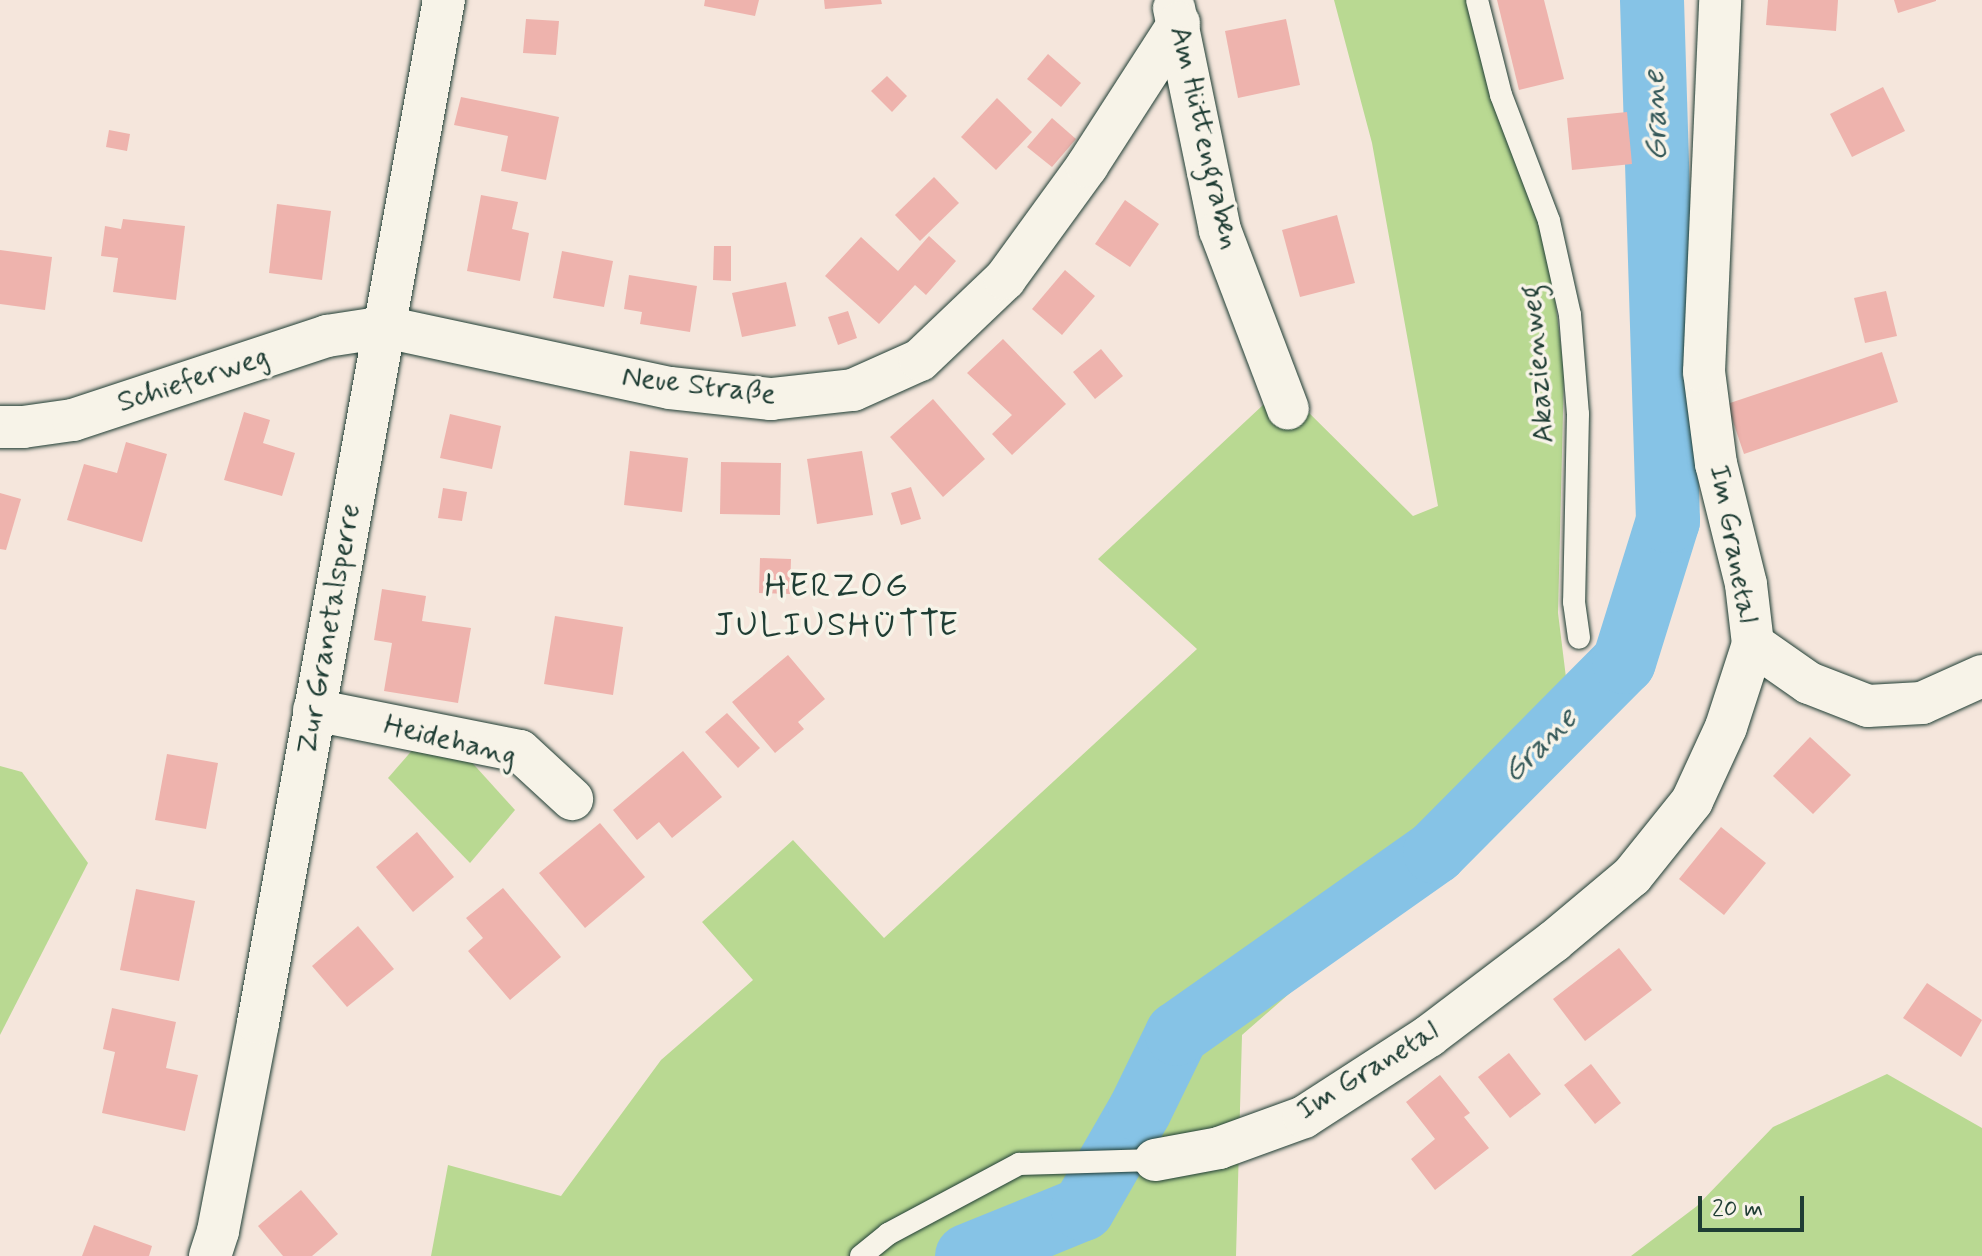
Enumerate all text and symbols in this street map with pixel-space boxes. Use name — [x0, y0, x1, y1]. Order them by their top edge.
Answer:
street label: Am Hüttengraben — [1160, 21, 1248, 255]
water label: Grane — [1635, 70, 1677, 162]
street label: Akazienweg — [1513, 283, 1563, 445]
street label: Schieferweg — [113, 339, 273, 421]
street label: Neue Straße — [620, 359, 778, 413]
street label: Im Granetal — [1699, 455, 1767, 633]
street label: Zur Granetalsperre — [288, 496, 370, 762]
district label: HERZOG JULIUSHÜTTE — [713, 566, 961, 646]
water label: Grane — [1494, 700, 1586, 792]
street label: Heidehang — [380, 707, 520, 775]
street label: Im Granetal — [1284, 1009, 1452, 1133]
scale bar — [1702, 1180, 1808, 1230]
text: 20 m — [1712, 1194, 1763, 1225]

